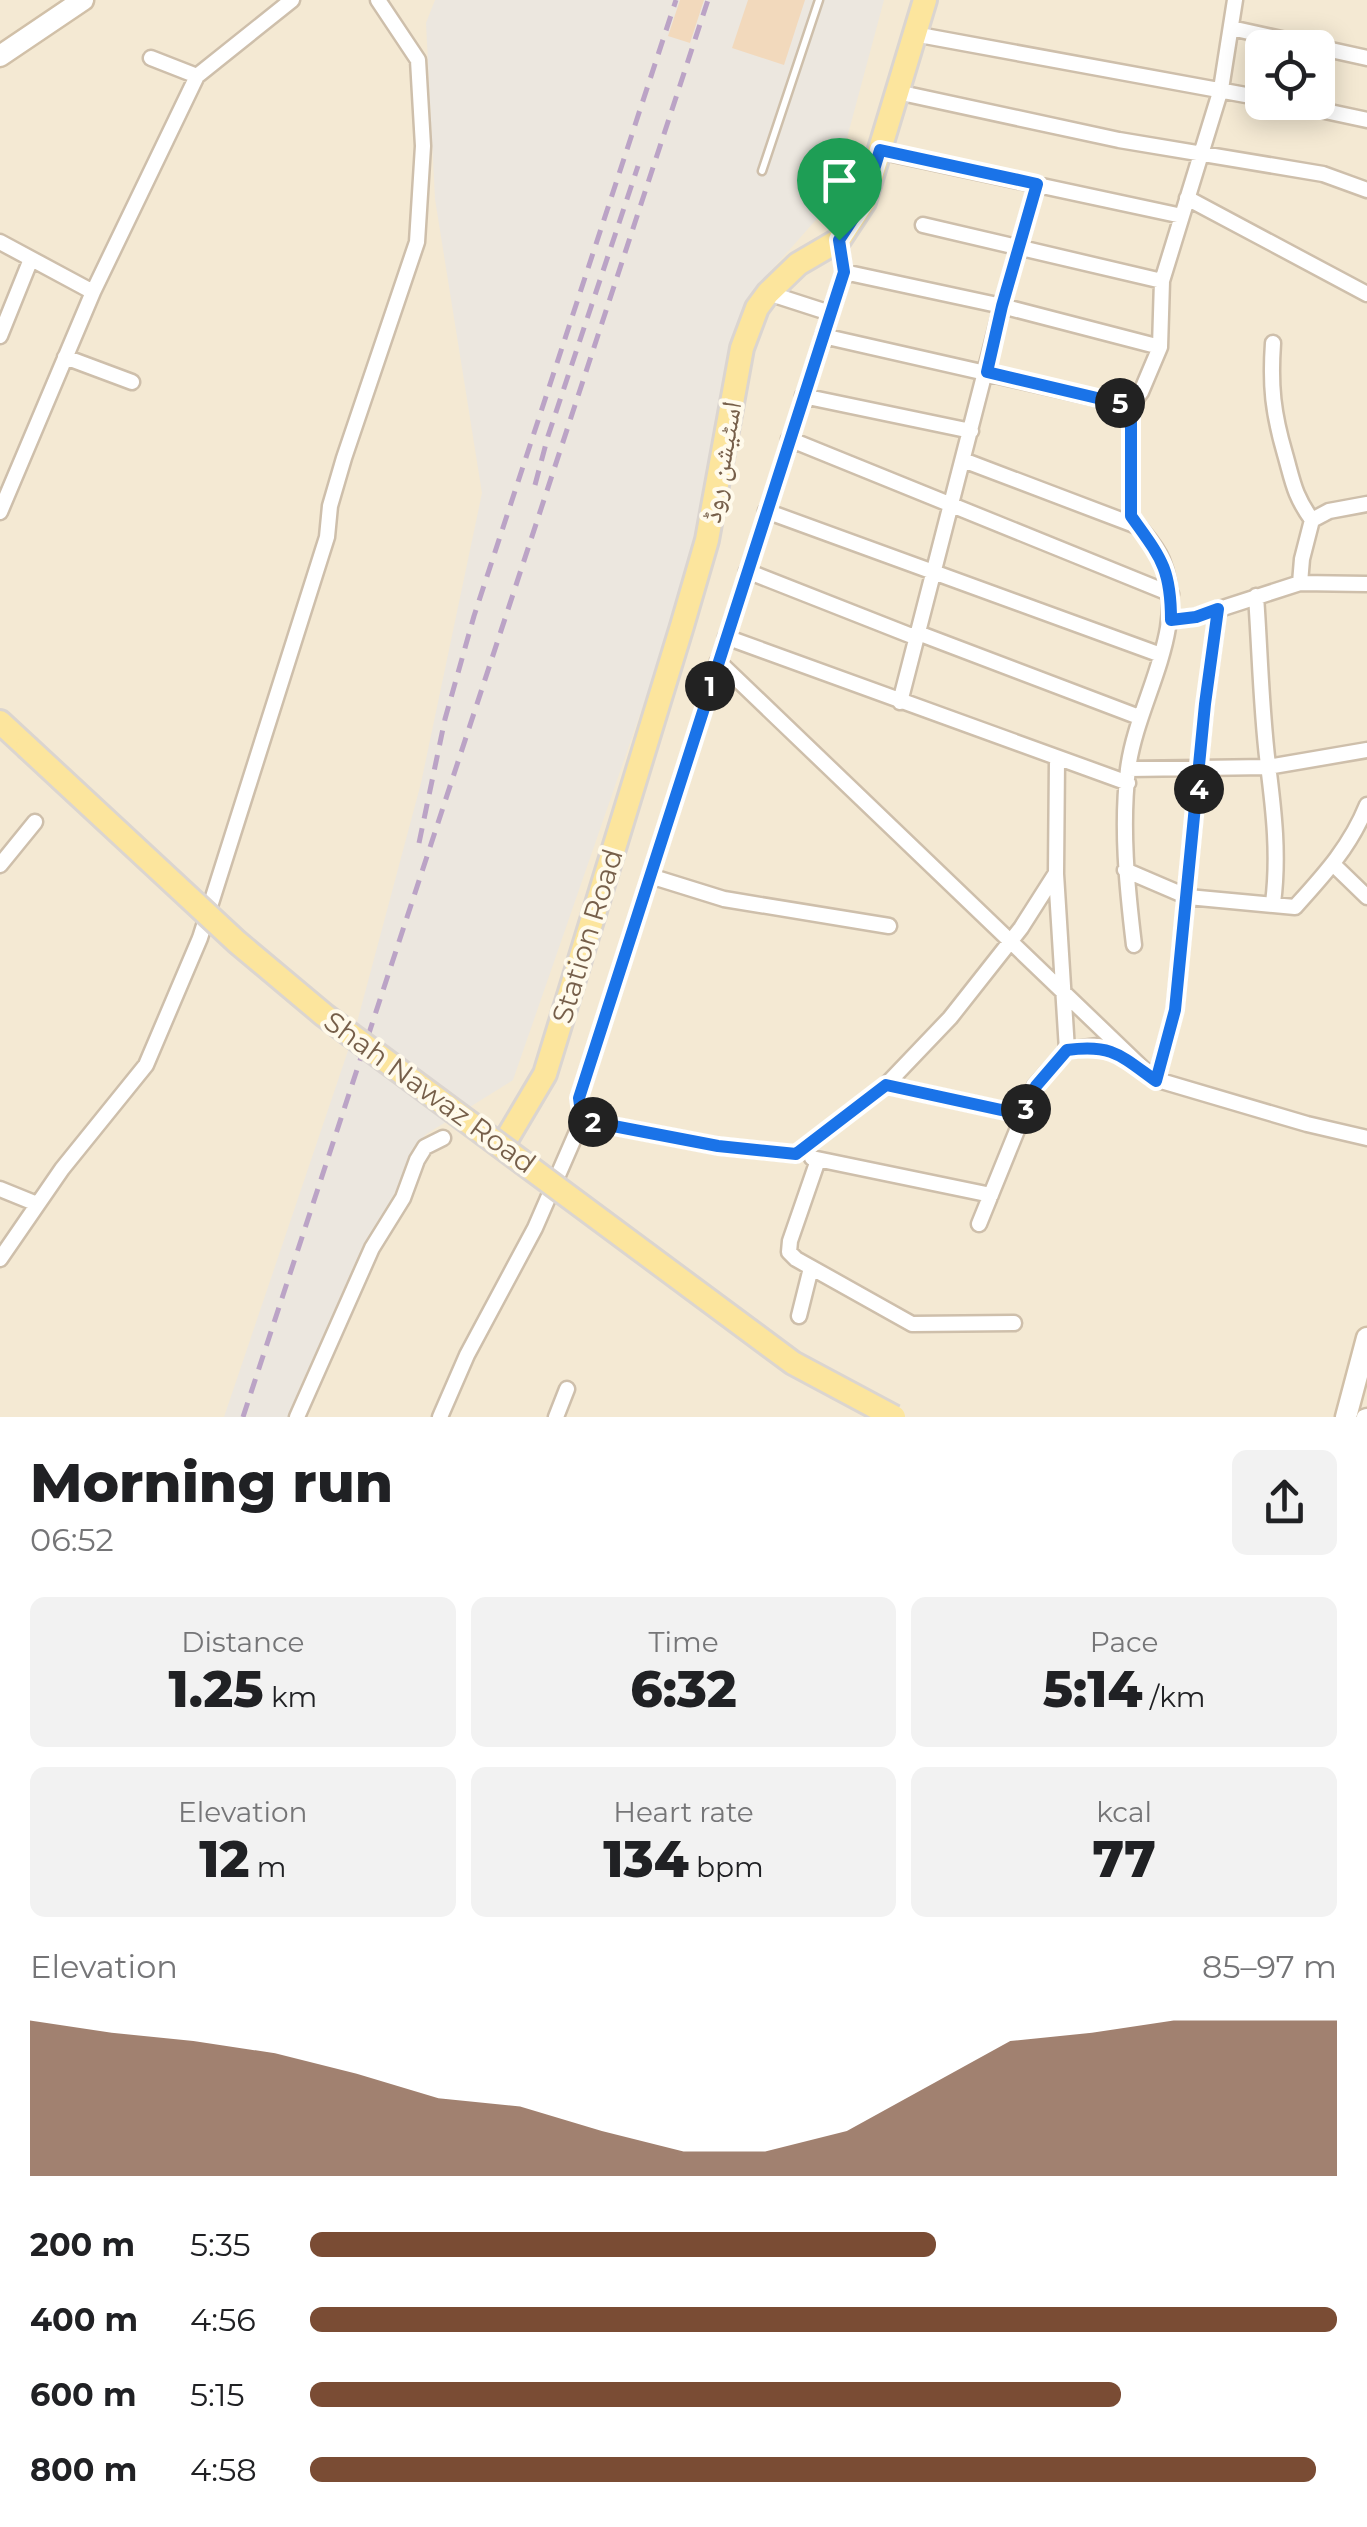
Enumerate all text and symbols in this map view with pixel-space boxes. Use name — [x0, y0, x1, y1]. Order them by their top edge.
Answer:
map controls — [1245, 30, 1335, 120]
button: locate — [1245, 30, 1335, 120]
pin — [797, 138, 882, 241]
icon: arrive — [812, 153, 867, 208]
pin: 5 — [1095, 378, 1145, 428]
text: 5 — [1112, 386, 1128, 420]
street label: اسٹیشن روڈ — [694, 398, 749, 526]
pin: 1 — [685, 661, 735, 711]
text: 1 — [705, 669, 715, 703]
pin: 4 — [1174, 764, 1224, 814]
text: 4 — [1189, 772, 1209, 806]
street label: Station Road — [544, 845, 630, 1027]
street label: Shah Nawaz Road — [318, 1004, 542, 1180]
pin: 3 — [1001, 1084, 1051, 1134]
text: 3 — [1018, 1092, 1034, 1126]
pin: 2 — [568, 1097, 618, 1147]
text: 2 — [585, 1105, 601, 1139]
text: Morning run — [30, 1449, 393, 1516]
button: share — [1232, 1450, 1337, 1555]
text: 06:52 — [30, 1520, 114, 1559]
text: Distance — [181, 1625, 304, 1659]
text: Time — [648, 1625, 719, 1659]
text: Pace — [1090, 1625, 1158, 1659]
text: 1.25 — [168, 1659, 264, 1720]
text: 6:32 — [630, 1659, 737, 1720]
text: 5:14 — [1043, 1659, 1142, 1720]
text: km — [264, 1680, 317, 1714]
text: /km — [1142, 1680, 1206, 1714]
text: Elevation — [178, 1795, 308, 1829]
text: Heart rate — [613, 1795, 754, 1829]
text: kcal — [1096, 1795, 1152, 1829]
text: 12 — [199, 1829, 249, 1890]
text: 134 — [603, 1829, 689, 1890]
text: 77 — [1093, 1829, 1156, 1890]
text: m — [249, 1850, 286, 1884]
text: bpm — [689, 1850, 764, 1884]
text: Elevation — [30, 1947, 178, 1986]
text: 85–97 m — [1202, 1947, 1337, 1986]
text: 200 m — [30, 2225, 135, 2264]
text: 5:35 — [190, 2225, 251, 2264]
text: 400 m — [30, 2300, 138, 2339]
text: 4:56 — [190, 2300, 256, 2339]
text: 600 m — [30, 2375, 136, 2414]
text: 5:15 — [190, 2375, 245, 2414]
text: 800 m — [30, 2450, 137, 2489]
text: 4:58 — [190, 2450, 257, 2489]

